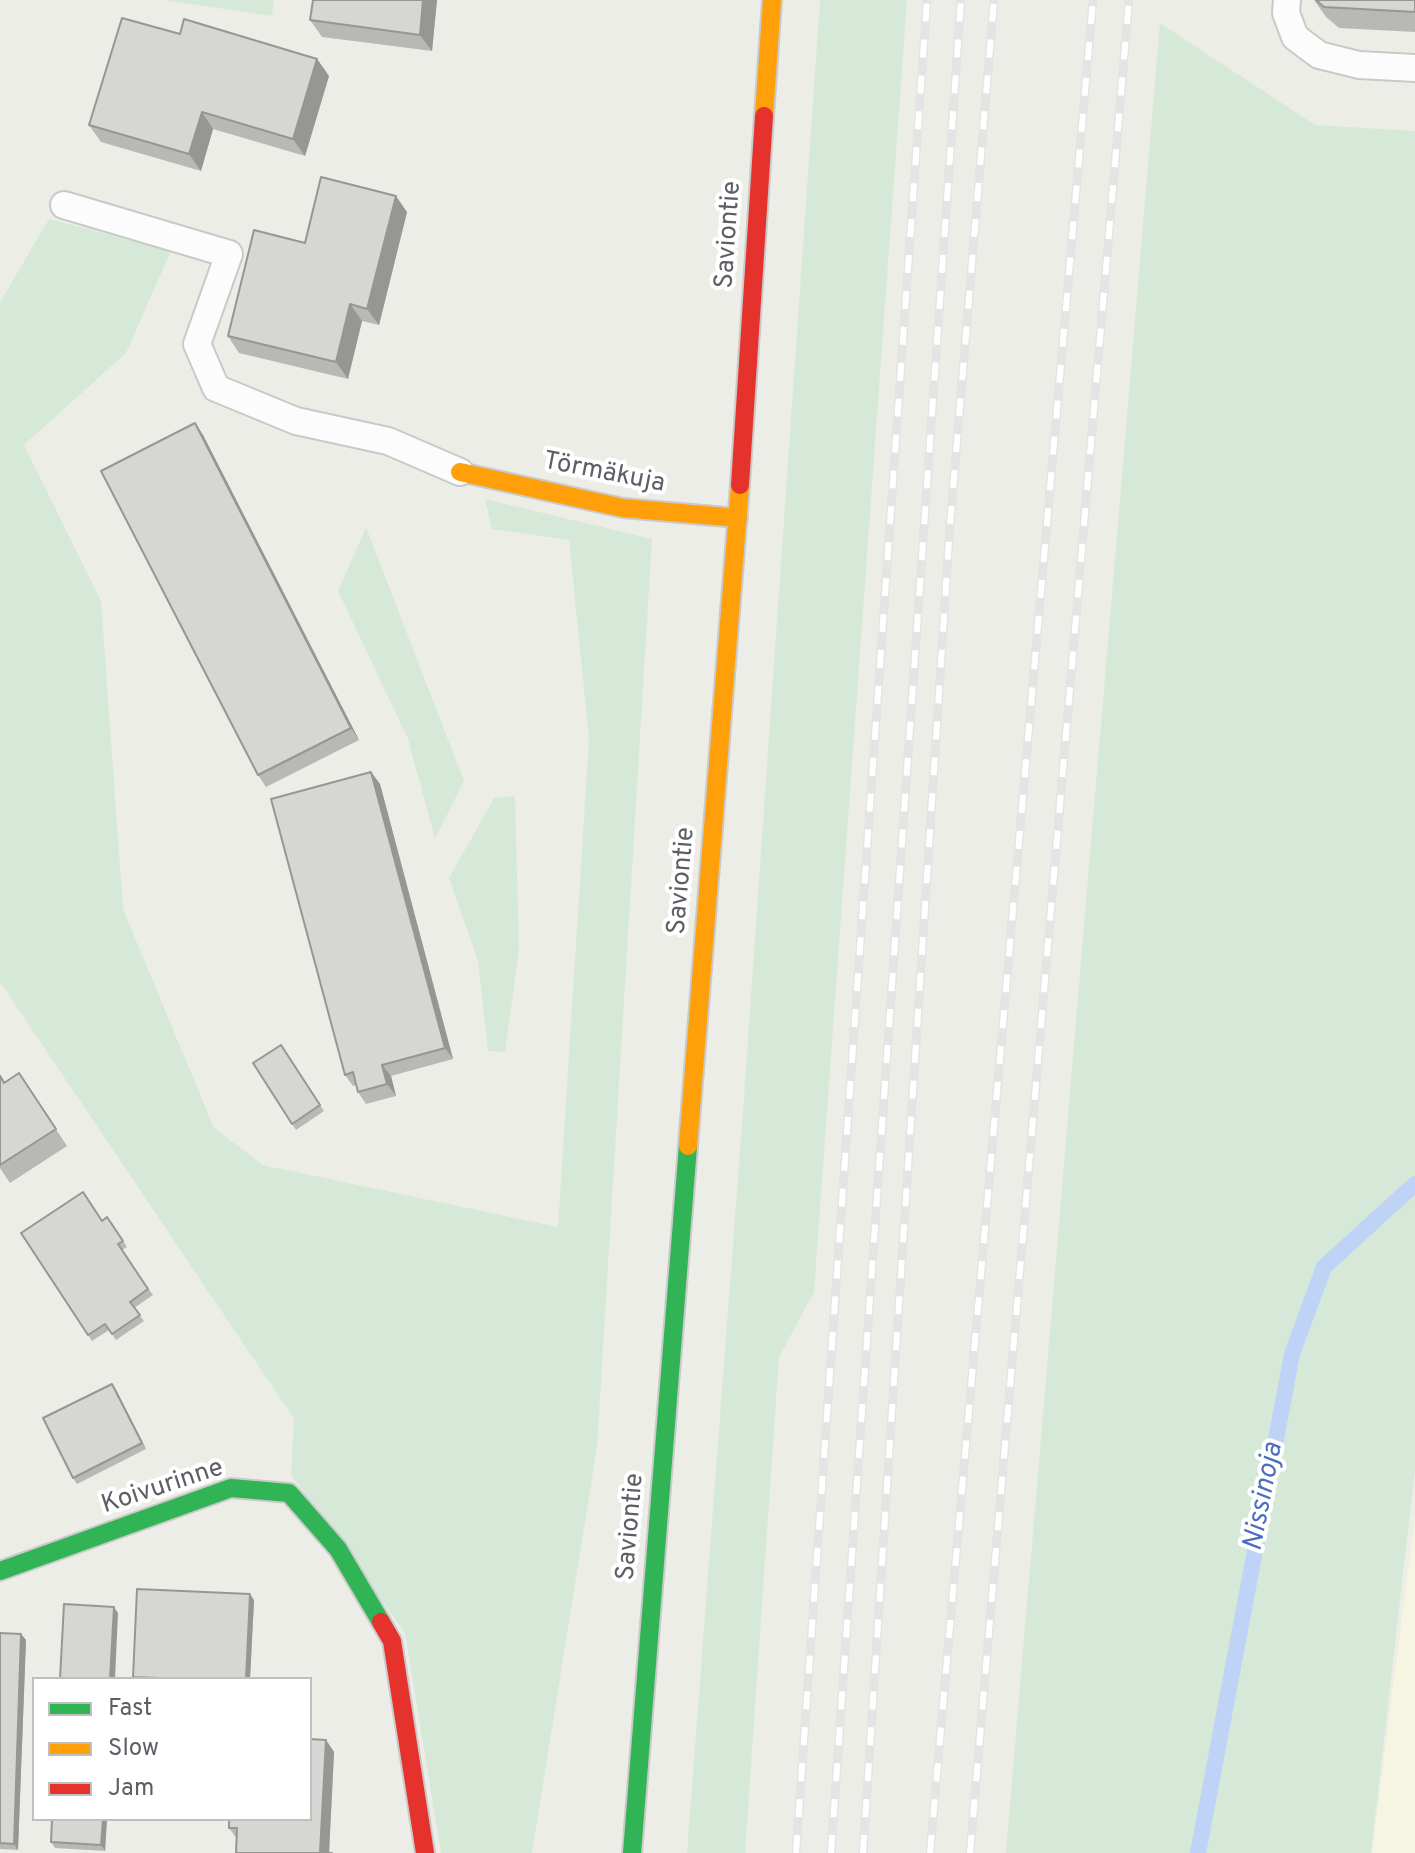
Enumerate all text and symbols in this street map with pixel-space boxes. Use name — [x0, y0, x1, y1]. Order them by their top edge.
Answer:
street label: Saviontie — [711, 180, 749, 290]
street label: Törmäkuja — [541, 447, 667, 501]
street label: Saviontie — [663, 826, 703, 936]
water label: Nissinoja — [1238, 1440, 1292, 1554]
street label: Koivurinne — [98, 1454, 228, 1522]
street label: Saviontie — [612, 1472, 652, 1582]
legend — [32, 1677, 312, 1821]
text: Fast — [108, 1694, 152, 1724]
text: Slow — [108, 1734, 159, 1764]
text: Jam — [108, 1774, 154, 1804]

